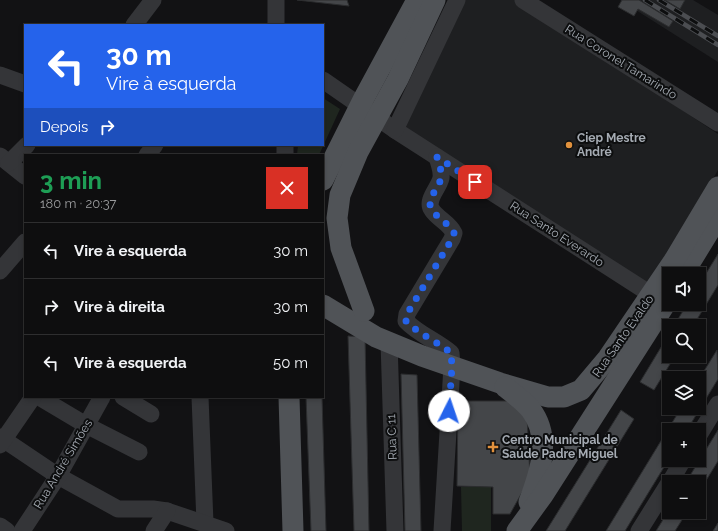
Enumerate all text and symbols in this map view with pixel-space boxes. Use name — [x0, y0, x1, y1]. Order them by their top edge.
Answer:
street label: Rua Coronel Tamarindo — [562, 22, 680, 102]
text: 30 m — [106, 39, 172, 72]
icon: left — [40, 40, 92, 92]
text: Vire à esquerda — [106, 73, 236, 94]
icon: right — [96, 116, 118, 138]
text: Depois — [40, 118, 88, 136]
place label: Ciep Mestre André — [577, 131, 646, 159]
marker: Ciep Mestre André — [564, 140, 574, 150]
pin — [458, 165, 492, 199]
text: 3 min — [40, 166, 102, 195]
button: close — [266, 167, 308, 209]
icon: arrive — [464, 171, 486, 193]
text: 180 m · 20:37 — [40, 196, 117, 211]
street label: Rua Santo Everardo — [507, 198, 607, 270]
icon: left — [40, 240, 62, 262]
text: Vire à esquerda — [74, 242, 187, 260]
text: 30 m — [273, 242, 308, 260]
map controls — [662, 267, 706, 519]
button: sound — [662, 267, 706, 311]
street label: Rua Santo Evaldo — [589, 292, 657, 380]
icon: right — [40, 296, 62, 318]
text: Vire à direita — [74, 298, 165, 316]
text: 30 m — [273, 298, 308, 316]
button: search — [662, 319, 706, 363]
icon: left — [40, 352, 62, 374]
text: Vire à esquerda — [74, 354, 187, 372]
text: 50 m — [273, 354, 308, 372]
button: layers — [662, 371, 706, 415]
position arrow — [428, 390, 470, 432]
street label: Rua C 11 — [384, 414, 400, 460]
street label: Rua André Simões — [31, 417, 95, 511]
button: + — [662, 423, 706, 467]
place label: Centro Municipal de Saúde Padre Miguel — [502, 433, 618, 461]
marker: Centro Municipal de Saúde Padre Miguel — [487, 441, 499, 453]
button: − — [662, 475, 706, 519]

